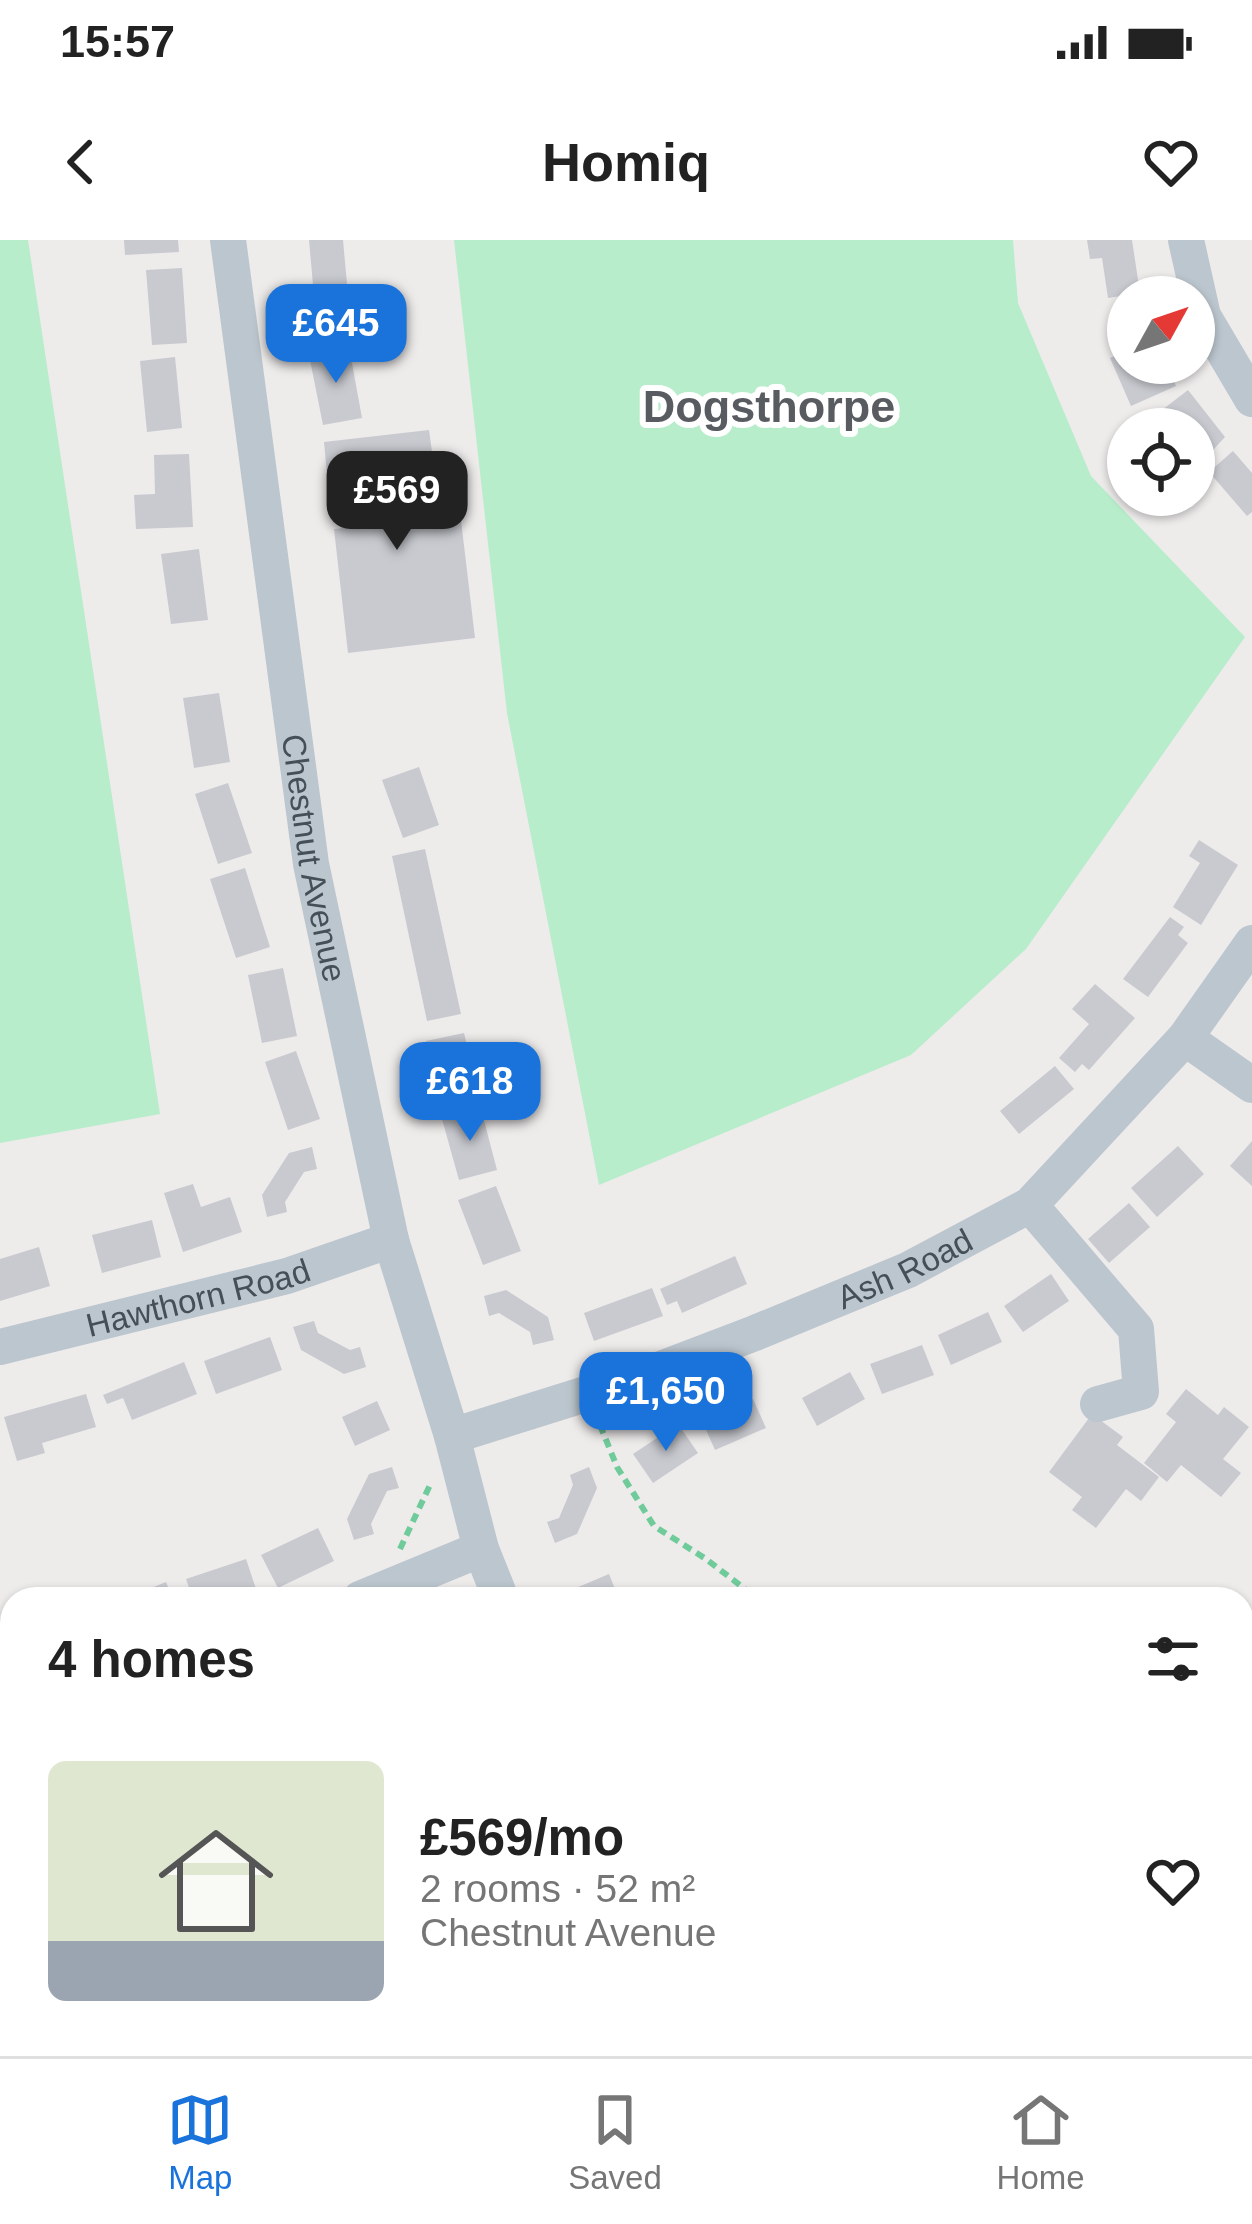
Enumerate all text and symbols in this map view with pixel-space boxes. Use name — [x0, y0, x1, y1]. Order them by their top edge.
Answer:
text: 15:57 — [60, 16, 175, 67]
icon: back — [48, 129, 114, 195]
icon: heart — [1138, 129, 1204, 195]
text: Homiq — [542, 132, 710, 192]
north arrow — [1107, 276, 1215, 384]
map controls — [1107, 276, 1215, 516]
pin: £645 — [265, 284, 407, 386]
text: £645 — [293, 301, 379, 344]
district label: Dogsthorpe — [643, 381, 895, 432]
button: locate — [1107, 408, 1215, 516]
pin: £569 — [326, 451, 468, 553]
text: £569 — [354, 468, 440, 511]
street label: Chestnut Avenue — [275, 732, 354, 985]
pin: £618 — [399, 1042, 541, 1144]
text: £618 — [427, 1059, 513, 1102]
street label: Ash Road — [831, 1221, 978, 1316]
street label: Hawthorn Road — [82, 1251, 315, 1344]
pin: £1,650 — [568, 1352, 764, 1454]
text: £1,650 — [606, 1369, 726, 1412]
icon: filters — [1140, 1626, 1206, 1692]
text: 4 homes — [48, 1631, 255, 1688]
icon: home — [144, 1809, 288, 1953]
text: £569/mo — [420, 1809, 624, 1866]
icon: heart — [1140, 1848, 1206, 1914]
text: 2 rooms · 52 m² — [420, 1867, 695, 1910]
text: Chestnut Avenue — [420, 1911, 716, 1954]
tab: Map — [167, 2087, 233, 2197]
tab: Saved — [568, 2087, 662, 2197]
tab: Home — [997, 2087, 1085, 2197]

